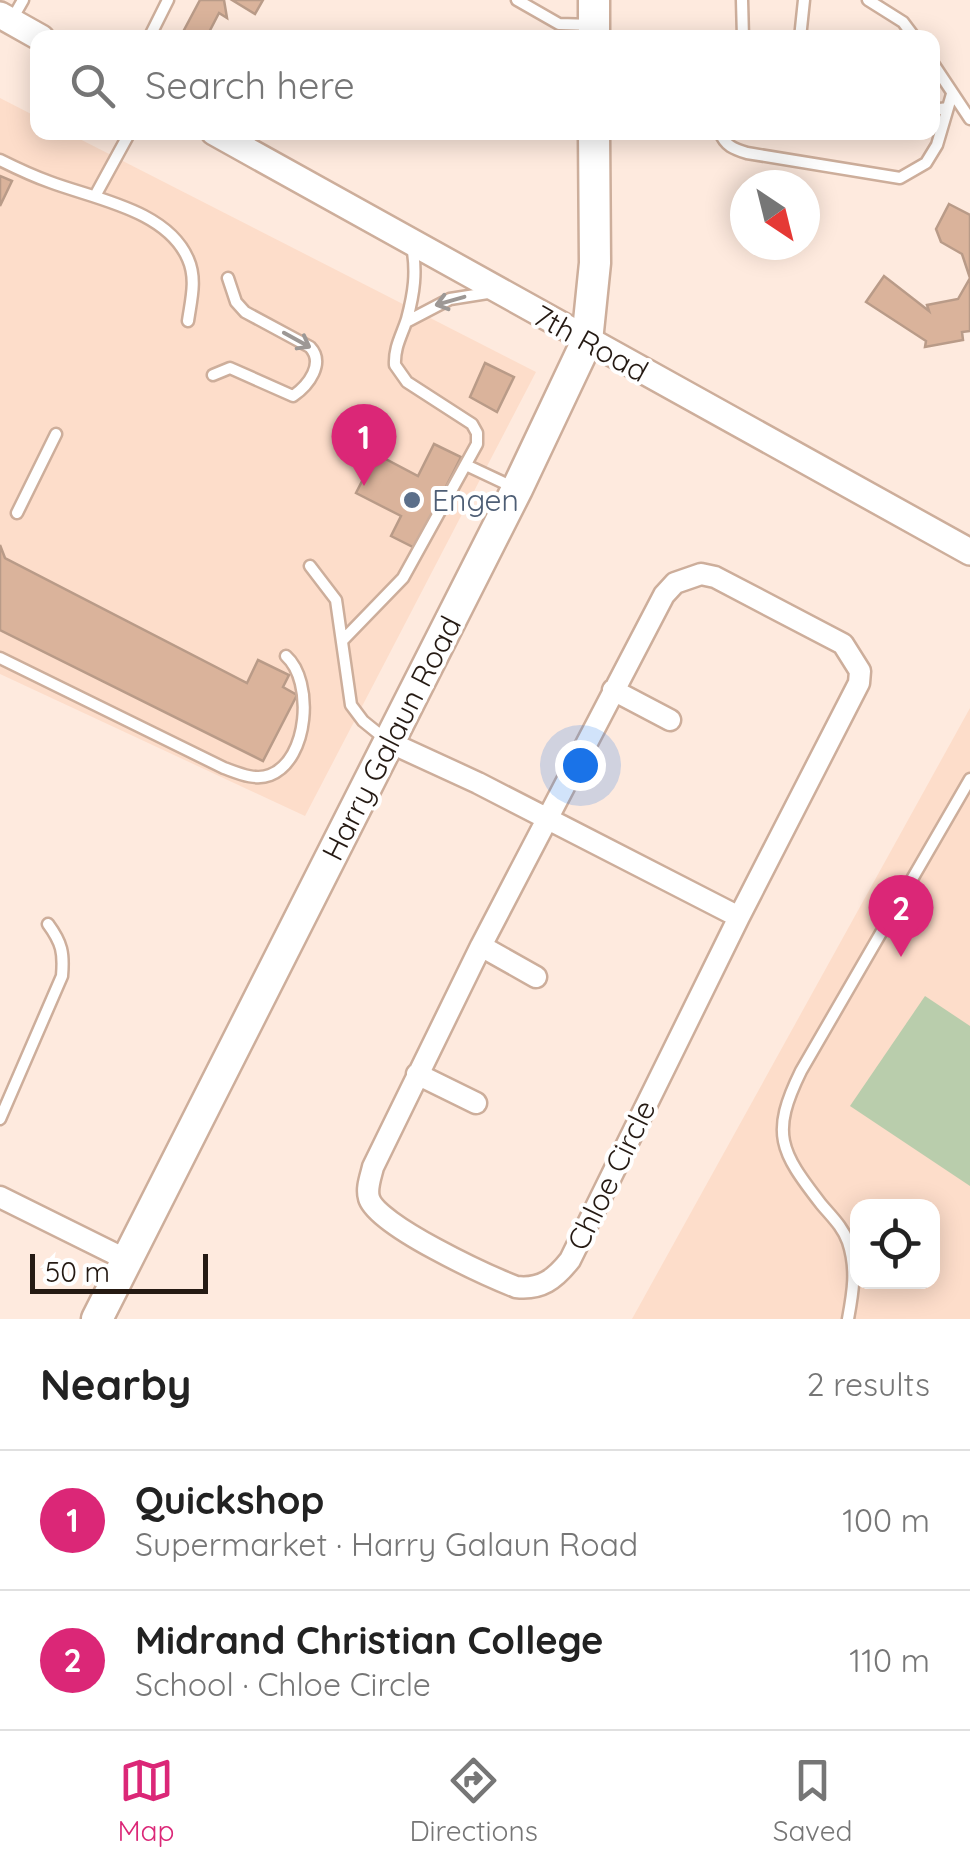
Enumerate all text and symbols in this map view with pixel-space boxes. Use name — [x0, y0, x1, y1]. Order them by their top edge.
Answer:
search box — [30, 30, 940, 140]
icon: search — [65, 58, 120, 113]
text: Search here — [145, 61, 355, 109]
north arrow — [730, 170, 820, 260]
one-way arrow — [435, 293, 467, 312]
street label: 7th Road — [527, 296, 655, 390]
one-way arrow — [281, 331, 311, 351]
pin: 1 — [332, 404, 396, 486]
place label: Engen — [432, 481, 519, 519]
marker: Engen — [401, 489, 423, 511]
street label: Harry Galaun Road — [313, 609, 469, 867]
your location — [555, 740, 606, 791]
pin: 2 — [868, 874, 934, 957]
street label: Chloe Circle — [558, 1094, 664, 1256]
map controls — [850, 1199, 940, 1289]
button: locate — [850, 1199, 940, 1289]
scale bar — [30, 1249, 208, 1294]
text: 50 m — [45, 1254, 110, 1289]
text: Nearby — [40, 1358, 191, 1411]
text: 2 results — [807, 1364, 930, 1404]
text: Quickshop — [135, 1476, 324, 1524]
text: 1 — [66, 1500, 79, 1540]
text: 100 m — [842, 1500, 930, 1540]
text: Supermarket · Harry Galaun Road — [135, 1524, 638, 1564]
text: Midrand Christian College — [135, 1616, 603, 1664]
text: 2 — [63, 1640, 82, 1680]
text: 110 m — [849, 1640, 930, 1680]
text: School · Chloe Circle — [135, 1664, 431, 1704]
tab: Map — [117, 1753, 175, 1848]
tab: Directions — [409, 1753, 538, 1848]
tab: Saved — [773, 1753, 853, 1848]

